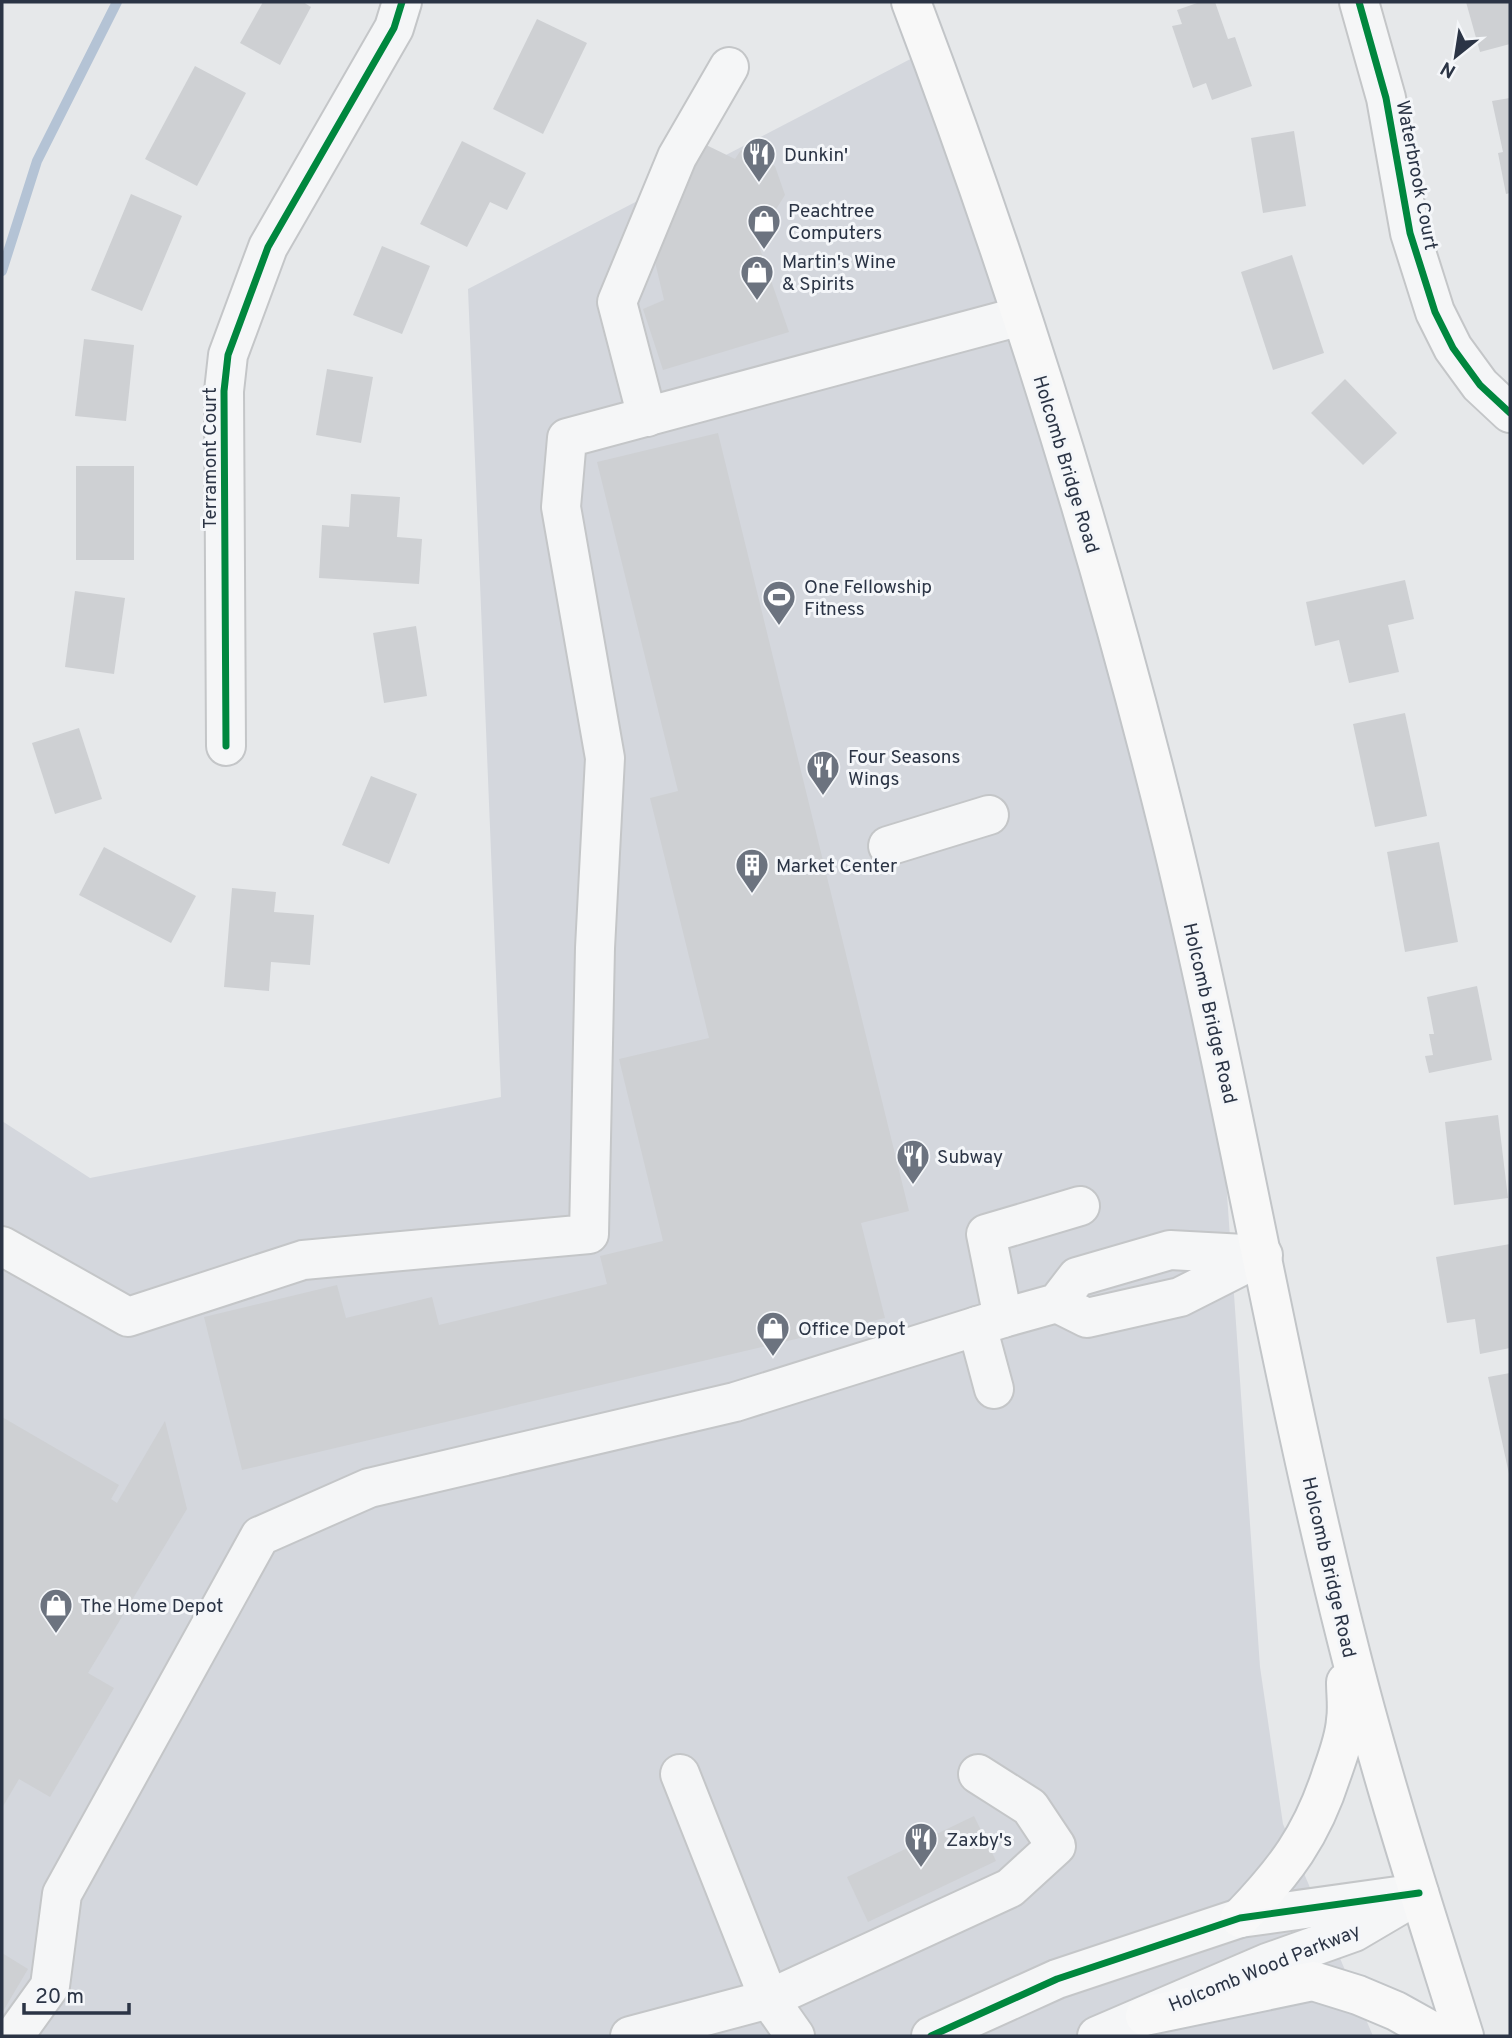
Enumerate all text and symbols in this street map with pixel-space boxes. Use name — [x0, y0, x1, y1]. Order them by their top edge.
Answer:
north arrow — [1421, 21, 1491, 91]
text: N — [1437, 55, 1460, 83]
street label: Waterbrook Court — [1390, 98, 1442, 252]
restaurant icon: Dunkin' — [740, 135, 778, 184]
place label: Dunkin' — [784, 144, 848, 168]
place label: Peachtree Computers — [788, 200, 882, 246]
shop icon: Peachtree Computers — [745, 202, 783, 251]
place label: Martin's Wine & Spirits — [782, 251, 896, 297]
shop icon: Martin's Wine & Spirits — [738, 253, 776, 302]
street label: Holcomb Bridge Road — [1027, 373, 1104, 556]
street label: Terramont Court — [199, 387, 223, 529]
place label: One Fellowship Fitness — [804, 576, 932, 622]
sports icon: One Fellowship Fitness — [760, 578, 798, 627]
place label: Four Seasons Wings — [848, 746, 960, 792]
restaurant icon: Four Seasons Wings — [804, 748, 842, 797]
building icon: Market Center — [733, 846, 771, 895]
place label: Market Center — [776, 855, 898, 879]
street label: Holcomb Bridge Road — [1177, 921, 1242, 1106]
restaurant icon: Subway — [894, 1137, 932, 1186]
place label: Subway — [937, 1146, 1003, 1170]
shop icon: Office Depot — [754, 1309, 792, 1358]
place label: Office Depot — [798, 1318, 906, 1342]
street label: Holcomb Bridge Road — [1296, 1475, 1361, 1660]
shop icon: The Home Depot — [37, 1586, 75, 1635]
place label: The Home Depot — [80, 1595, 223, 1619]
restaurant icon: Zaxby's — [902, 1820, 940, 1869]
place label: Zaxby's — [946, 1829, 1012, 1853]
street label: Holcomb Wood Parkway — [1165, 1919, 1364, 2018]
scale bar — [24, 1972, 130, 2016]
text: 20 m — [35, 1984, 84, 2011]

